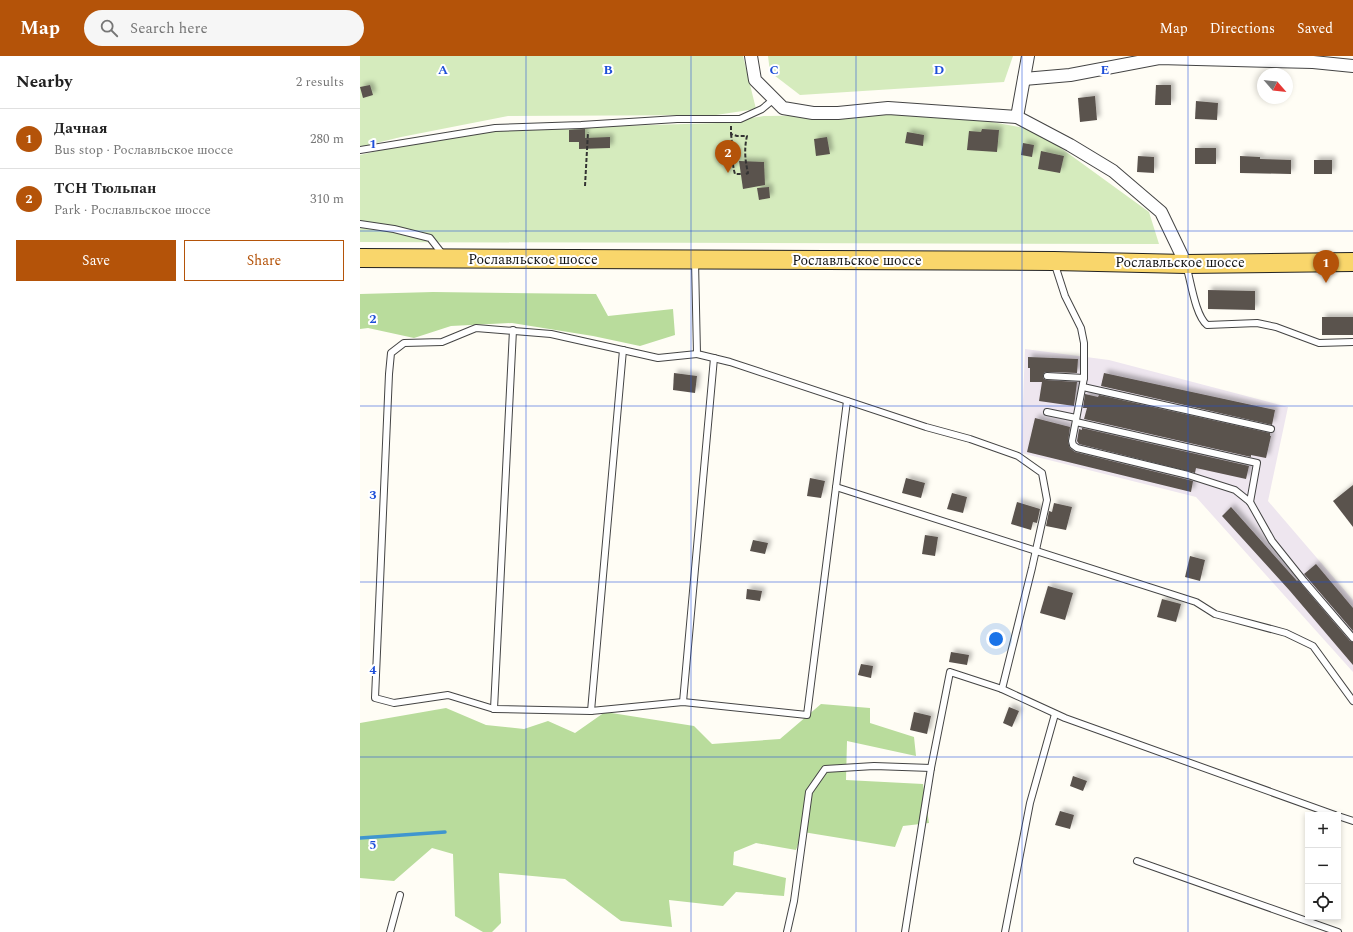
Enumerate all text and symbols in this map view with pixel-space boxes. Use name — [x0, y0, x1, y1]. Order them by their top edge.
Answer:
search box — [84, 10, 364, 46]
text: Map — [20, 14, 60, 43]
icon: search — [98, 17, 120, 39]
text: Search here — [130, 17, 208, 40]
text: Map — [1160, 18, 1188, 39]
text: Directions — [1210, 18, 1275, 39]
text: Saved — [1297, 18, 1333, 39]
text: A — [438, 60, 448, 80]
text: B — [603, 60, 613, 80]
text: C — [769, 60, 779, 80]
text: D — [934, 60, 944, 80]
text: E — [1101, 60, 1110, 80]
north arrow — [1257, 68, 1293, 104]
text: Nearby — [16, 69, 72, 95]
text: 2 results — [296, 72, 344, 92]
text: Дачная — [54, 117, 107, 140]
text: 1 — [25, 129, 33, 149]
text: 280 m — [310, 129, 344, 149]
text: 1 — [369, 134, 377, 154]
text: Bus stop · Рославльское шоссе — [54, 140, 233, 160]
pin: 2 — [715, 140, 741, 173]
text: ТСН Тюльпан — [54, 177, 156, 200]
text: 2 — [25, 189, 33, 209]
text: 310 m — [310, 189, 344, 209]
text: Park · Рославльское шоссе — [54, 200, 211, 220]
button: Save — [16, 240, 176, 281]
button: Share — [184, 240, 344, 281]
street label: Рославльское шоссе — [468, 249, 598, 270]
street label: Рославльское шоссе — [792, 250, 922, 271]
pin: 1 — [1313, 250, 1339, 283]
street label: Рославльское шоссе — [1115, 252, 1245, 273]
text: 2 — [369, 309, 377, 329]
text: 3 — [369, 485, 377, 505]
your location — [986, 629, 1006, 649]
text: 4 — [369, 660, 377, 680]
map controls — [1305, 812, 1341, 920]
button: + — [1305, 812, 1341, 848]
text: 5 — [369, 835, 377, 855]
button: − — [1305, 848, 1341, 884]
button: locate — [1305, 884, 1341, 920]

